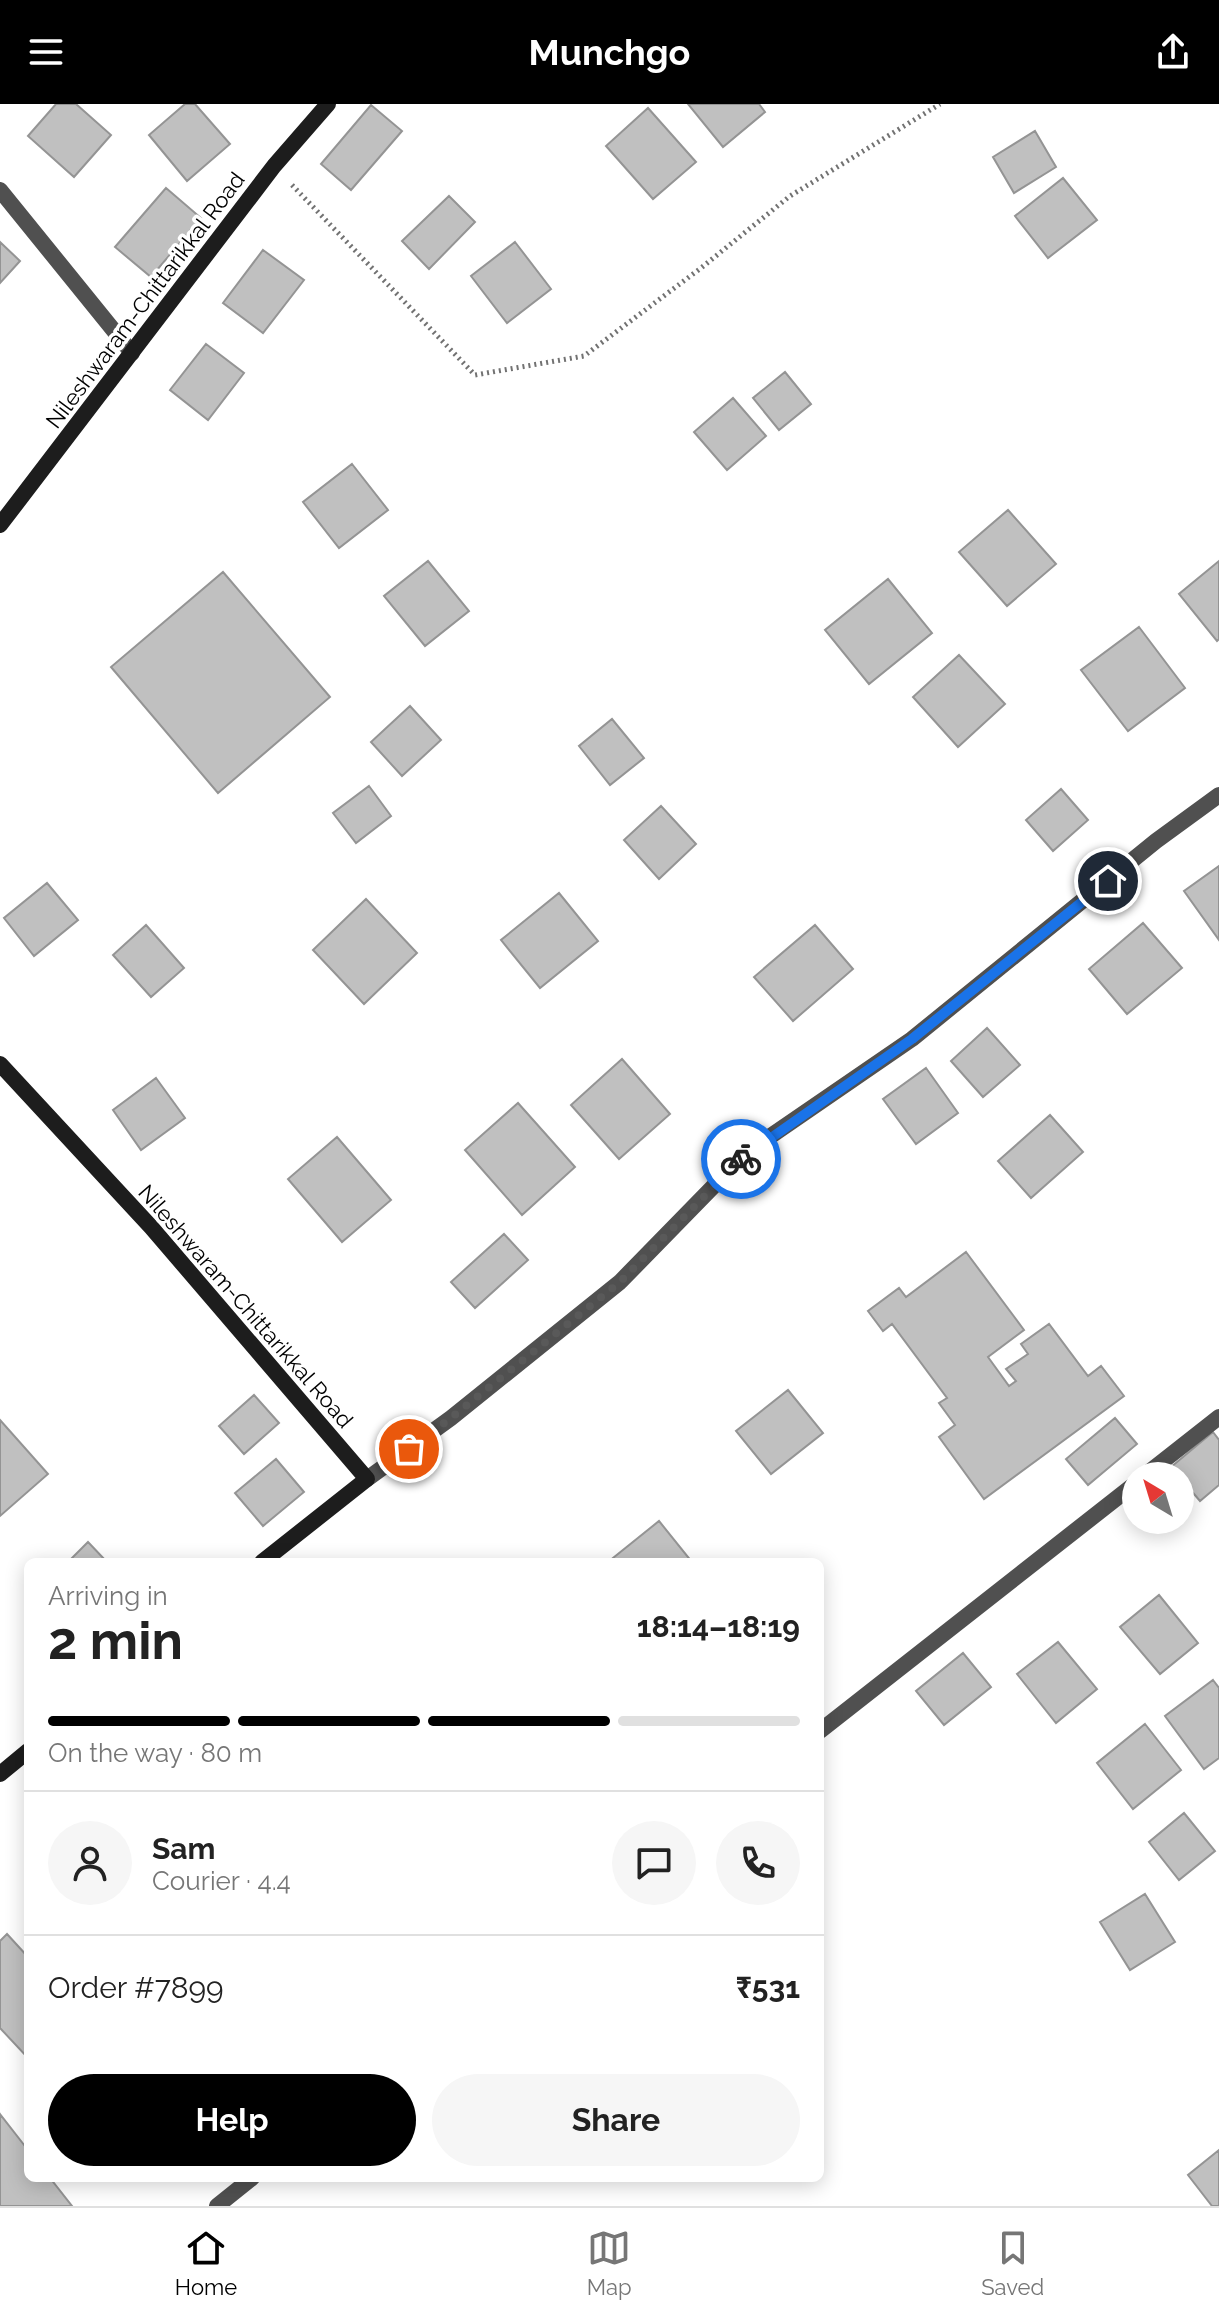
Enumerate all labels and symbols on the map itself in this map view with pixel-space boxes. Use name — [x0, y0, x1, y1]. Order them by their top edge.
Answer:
street label: Nileshwaram-Chittarikkal Road — [40, 167, 250, 433]
pin — [1074, 847, 1142, 915]
courier — [701, 1119, 781, 1199]
street label: Nileshwaram-Chittarikkal Road — [133, 1179, 359, 1433]
pin — [375, 1415, 443, 1483]
north arrow — [1122, 1462, 1194, 1534]

